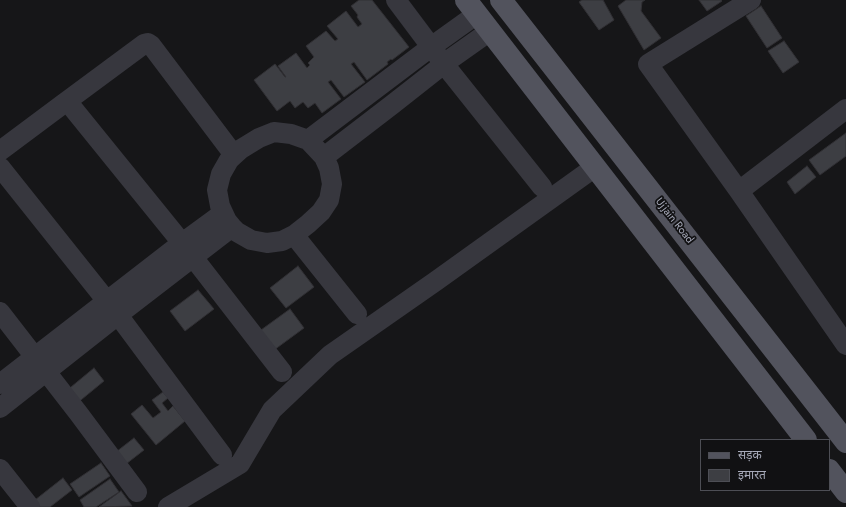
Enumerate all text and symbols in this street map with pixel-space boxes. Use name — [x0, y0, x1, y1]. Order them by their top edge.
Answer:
street label: Ujjain Road — [652, 196, 696, 246]
legend — [700, 439, 830, 491]
text: सड़क — [738, 446, 762, 464]
text: इमारत — [738, 466, 766, 484]

